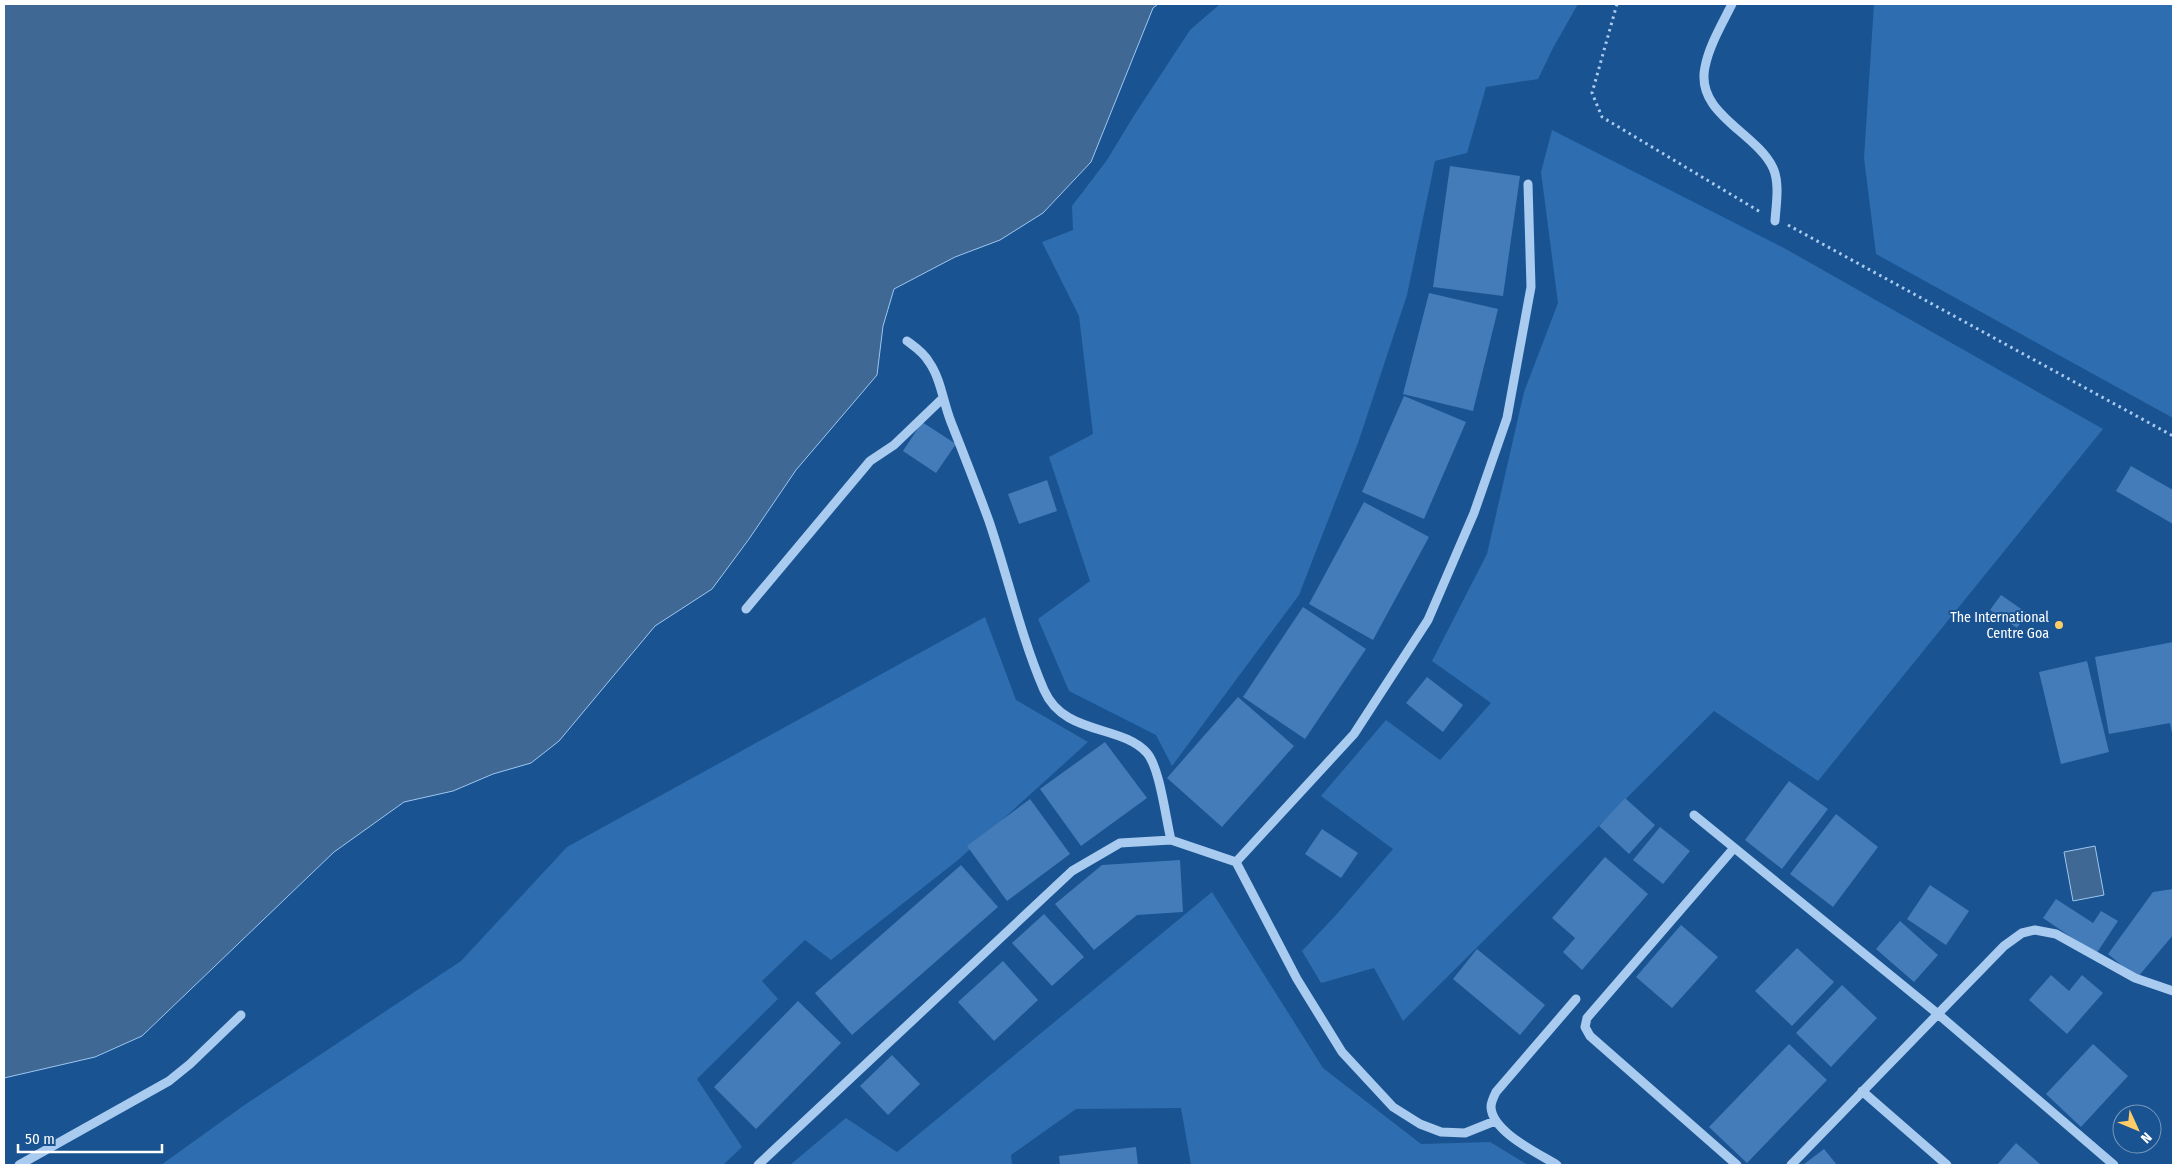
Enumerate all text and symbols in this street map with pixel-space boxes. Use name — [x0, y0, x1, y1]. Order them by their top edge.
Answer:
place label: The International Centre Goa — [1950, 609, 2049, 642]
marker: The International Centre Goa — [2053, 619, 2065, 631]
north arrow — [2112, 1104, 2162, 1154]
scale bar — [18, 1122, 161, 1154]
text: N — [2137, 1129, 2155, 1147]
text: 50 m — [25, 1130, 55, 1148]

